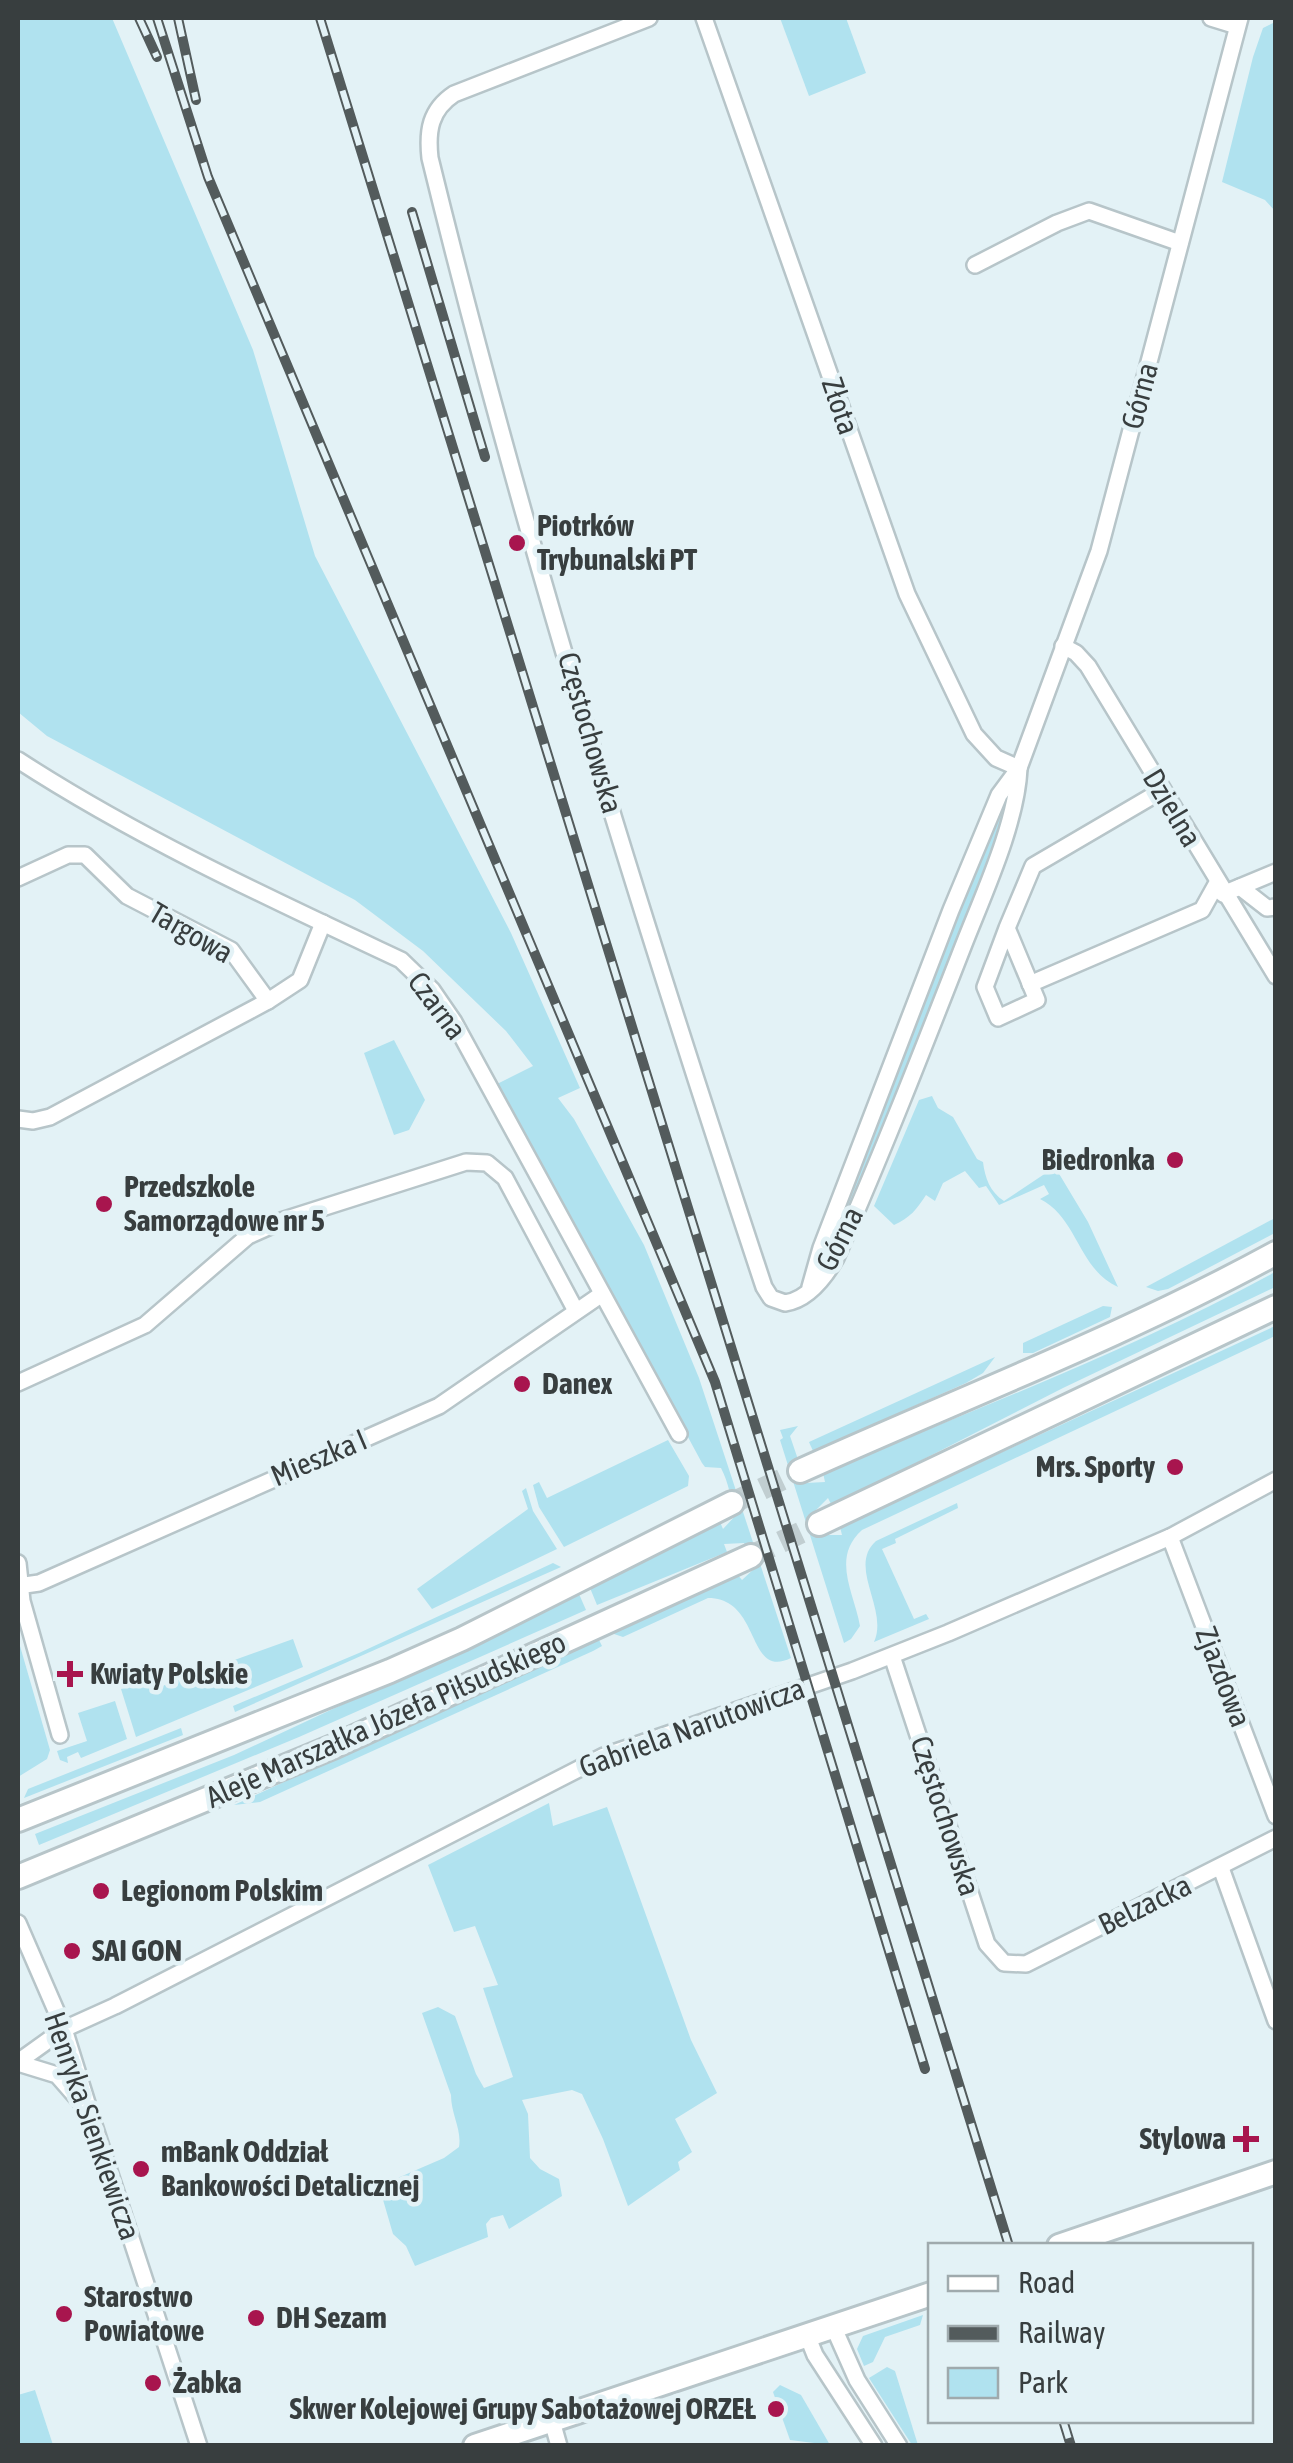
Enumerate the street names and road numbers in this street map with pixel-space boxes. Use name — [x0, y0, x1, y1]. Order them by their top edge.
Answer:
street label: Górna — [1114, 359, 1164, 433]
street label: Złota — [815, 373, 866, 439]
street label: Częstochowska — [552, 648, 630, 817]
street label: Dzielna — [1137, 762, 1209, 852]
street label: Targowa — [144, 895, 239, 970]
street label: Czarna — [401, 965, 474, 1046]
street label: Górna — [809, 1201, 870, 1276]
street label: Mieszka I — [266, 1422, 372, 1492]
street label: Zjazdowa — [1189, 1622, 1259, 1731]
street label: Aleje Marszałka Józefa Piłsudskiego — [201, 1624, 571, 1814]
street label: Gabriela Narutowicza — [574, 1671, 809, 1784]
street label: Częstochowska — [904, 1732, 988, 1900]
street label: Belzacka — [1093, 1867, 1196, 1941]
street label: Henryka Sienkiewicza — [38, 2007, 148, 2244]

